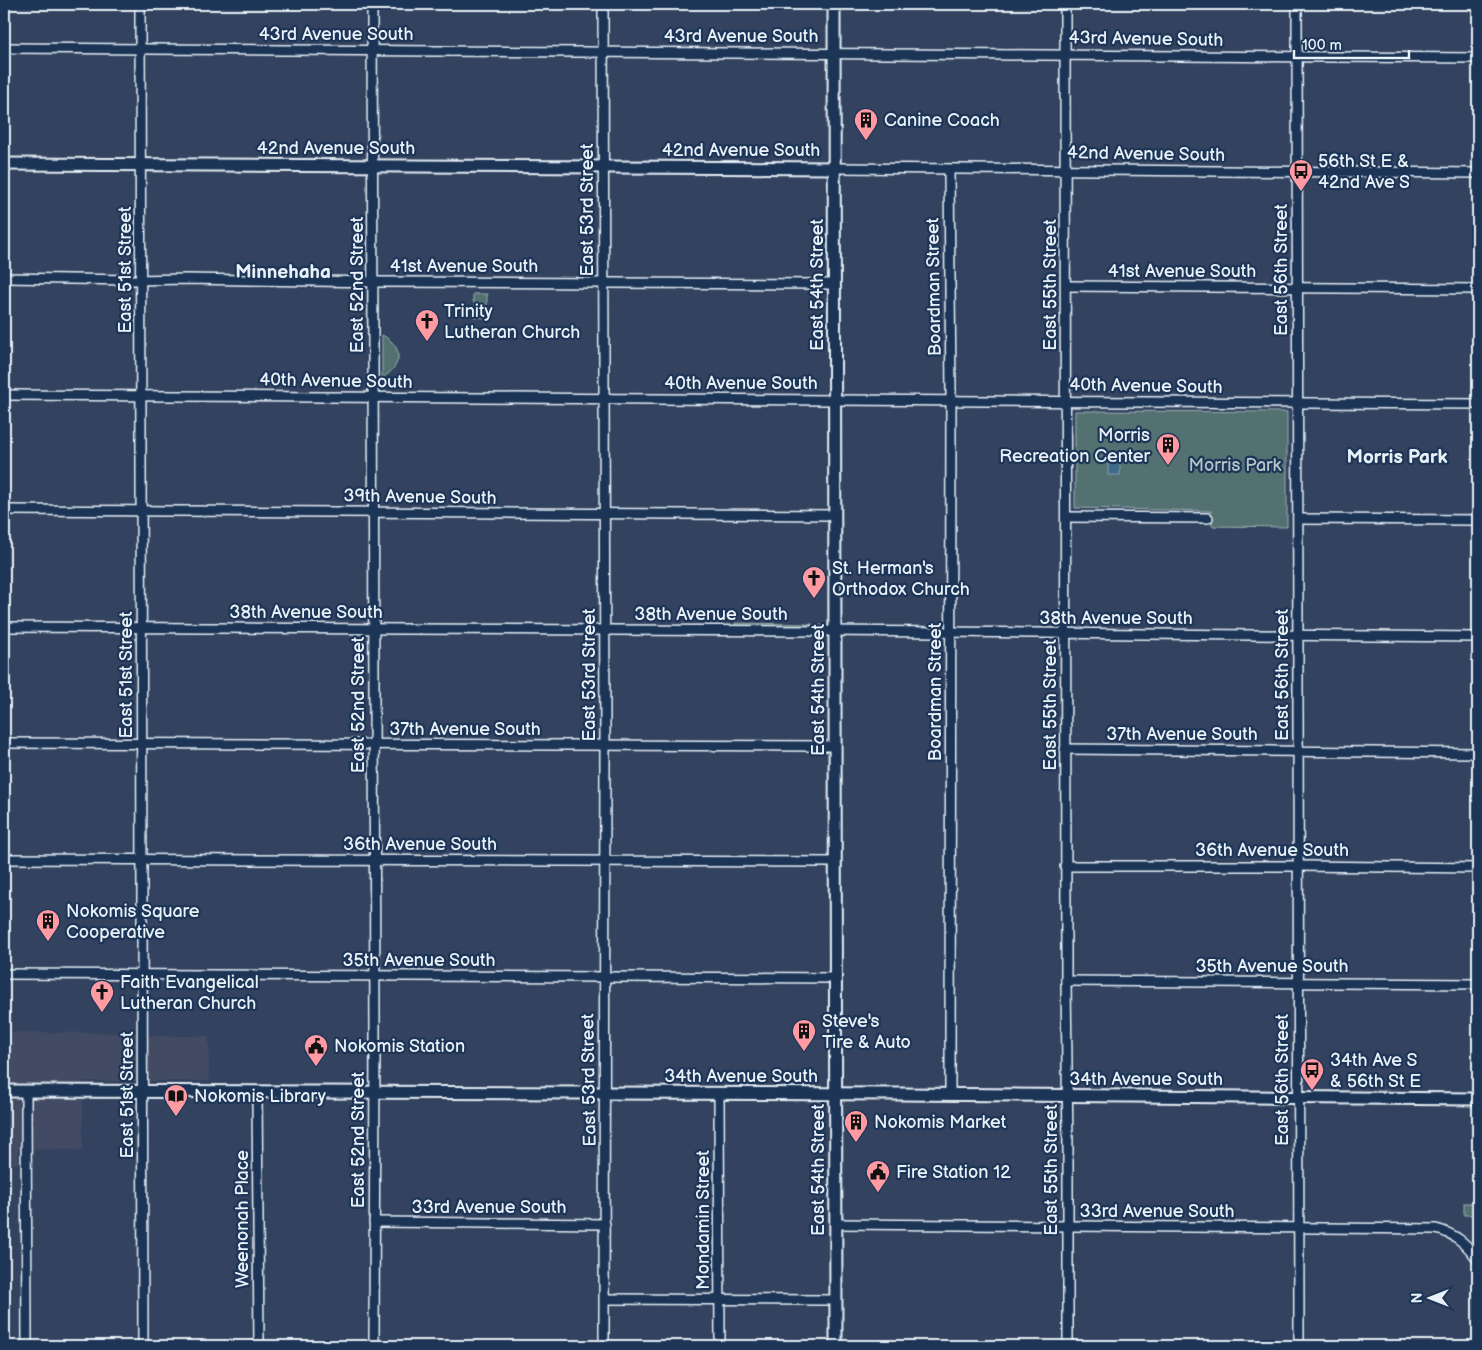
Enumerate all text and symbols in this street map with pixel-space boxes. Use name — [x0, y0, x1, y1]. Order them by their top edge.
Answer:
street label: 43rd Avenue South — [259, 24, 413, 45]
street label: 43rd Avenue South — [664, 26, 818, 47]
street label: 43rd Avenue South — [1068, 27, 1224, 51]
scale bar — [1294, 28, 1410, 60]
text: 100 m — [1302, 36, 1342, 55]
building icon: Canine Coach — [853, 107, 879, 141]
place label: Canine Coach — [884, 110, 1000, 131]
street label: 42nd Avenue South — [257, 138, 415, 159]
street label: 42nd Avenue South — [662, 140, 820, 161]
street label: 42nd Avenue South — [1067, 142, 1225, 166]
street label: East 53rd Street — [577, 143, 598, 277]
place label: 56th St E & 42nd Ave S — [1318, 151, 1410, 193]
bus stop icon: 56th St E & 42nd Ave S — [1288, 158, 1314, 192]
street label: East 56th Street — [1271, 203, 1292, 336]
street label: East 51st Street — [115, 206, 136, 334]
street label: East 52nd Street — [347, 216, 368, 353]
street label: Boardman Street — [922, 217, 946, 356]
street label: East 54th Street — [807, 219, 828, 351]
street label: East 55th Street — [1040, 219, 1061, 351]
street label: 41st Avenue South — [390, 256, 538, 277]
district label: Minnehaha — [235, 261, 331, 284]
street label: 41st Avenue South — [1108, 261, 1256, 282]
place label: Trinity Lutheran Church — [444, 301, 580, 343]
church icon: Trinity Lutheran Church — [414, 308, 440, 342]
street label: 40th Avenue South — [259, 369, 413, 393]
street label: 40th Avenue South — [664, 373, 818, 394]
street label: 40th Avenue South — [1069, 374, 1223, 398]
place label: Morris Recreation Center — [999, 425, 1150, 467]
building icon: Morris Recreation Center — [1155, 432, 1181, 466]
district label: Morris Park — [1347, 446, 1448, 469]
park label: Morris Park — [1189, 455, 1282, 476]
street label: 39th Avenue South — [343, 485, 497, 509]
place label: St. Herman's Orthodox Church — [832, 558, 970, 600]
church icon: St. Herman's Orthodox Church — [801, 565, 827, 599]
street label: 38th Avenue South — [229, 602, 383, 623]
street label: 38th Avenue South — [634, 604, 788, 625]
street label: East 53rd Street — [579, 608, 600, 742]
street label: 38th Avenue South — [1039, 608, 1193, 629]
street label: East 56th Street — [1272, 608, 1293, 741]
street label: East 51st Street — [116, 611, 137, 739]
street label: Boardman Street — [925, 622, 946, 761]
street label: East 54th Street — [808, 624, 829, 756]
street label: East 52nd Street — [348, 636, 369, 773]
street label: East 55th Street — [1040, 639, 1061, 771]
street label: 37th Avenue South — [389, 719, 541, 740]
street label: 37th Avenue South — [1106, 724, 1258, 745]
street label: 36th Avenue South — [343, 834, 497, 855]
street label: 36th Avenue South — [1195, 840, 1349, 861]
place label: Nokomis Square Cooperative — [66, 901, 200, 943]
building icon: Nokomis Square Cooperative — [35, 908, 61, 942]
street label: 35th Avenue South — [342, 950, 496, 971]
street label: 35th Avenue South — [1195, 956, 1349, 977]
place label: Faith Evangelical Lutheran Church — [120, 972, 259, 1014]
church icon: Faith Evangelical Lutheran Church — [89, 979, 115, 1013]
place label: Steve's Tire & Auto — [822, 1011, 911, 1053]
street label: East 53rd Street — [577, 1013, 601, 1147]
street label: East 56th Street — [1272, 1013, 1293, 1146]
building icon: Steve's Tire & Auto — [791, 1018, 817, 1052]
street label: East 51st Street — [117, 1031, 138, 1159]
public building icon: Nokomis Station — [303, 1033, 329, 1067]
place label: Nokomis Station — [334, 1036, 465, 1057]
place label: 34th Ave S & 56th St E — [1330, 1050, 1421, 1092]
bus stop icon: 34th Ave S & 56th St E — [1299, 1057, 1325, 1091]
street label: 34th Avenue South — [664, 1066, 818, 1087]
street label: 34th Avenue South — [1069, 1069, 1223, 1090]
street label: East 52nd Street — [348, 1071, 369, 1208]
library icon: Nokomis Library — [163, 1083, 189, 1117]
place label: Nokomis Library — [194, 1086, 327, 1107]
street label: East 54th Street — [808, 1104, 829, 1236]
street label: East 55th Street — [1041, 1104, 1062, 1236]
building icon: Nokomis Market — [843, 1109, 869, 1143]
place label: Nokomis Market — [874, 1112, 1007, 1133]
street label: Weenonah Place — [232, 1150, 253, 1288]
street label: Mondamin Street — [693, 1150, 714, 1290]
public building icon: Fire Station 12 — [865, 1159, 891, 1193]
place label: Fire Station 12 — [896, 1162, 1011, 1183]
street label: 33rd Avenue South — [412, 1197, 566, 1218]
street label: 33rd Avenue South — [1080, 1201, 1234, 1222]
north arrow — [1404, 1272, 1454, 1322]
text: N — [1409, 1293, 1426, 1303]

